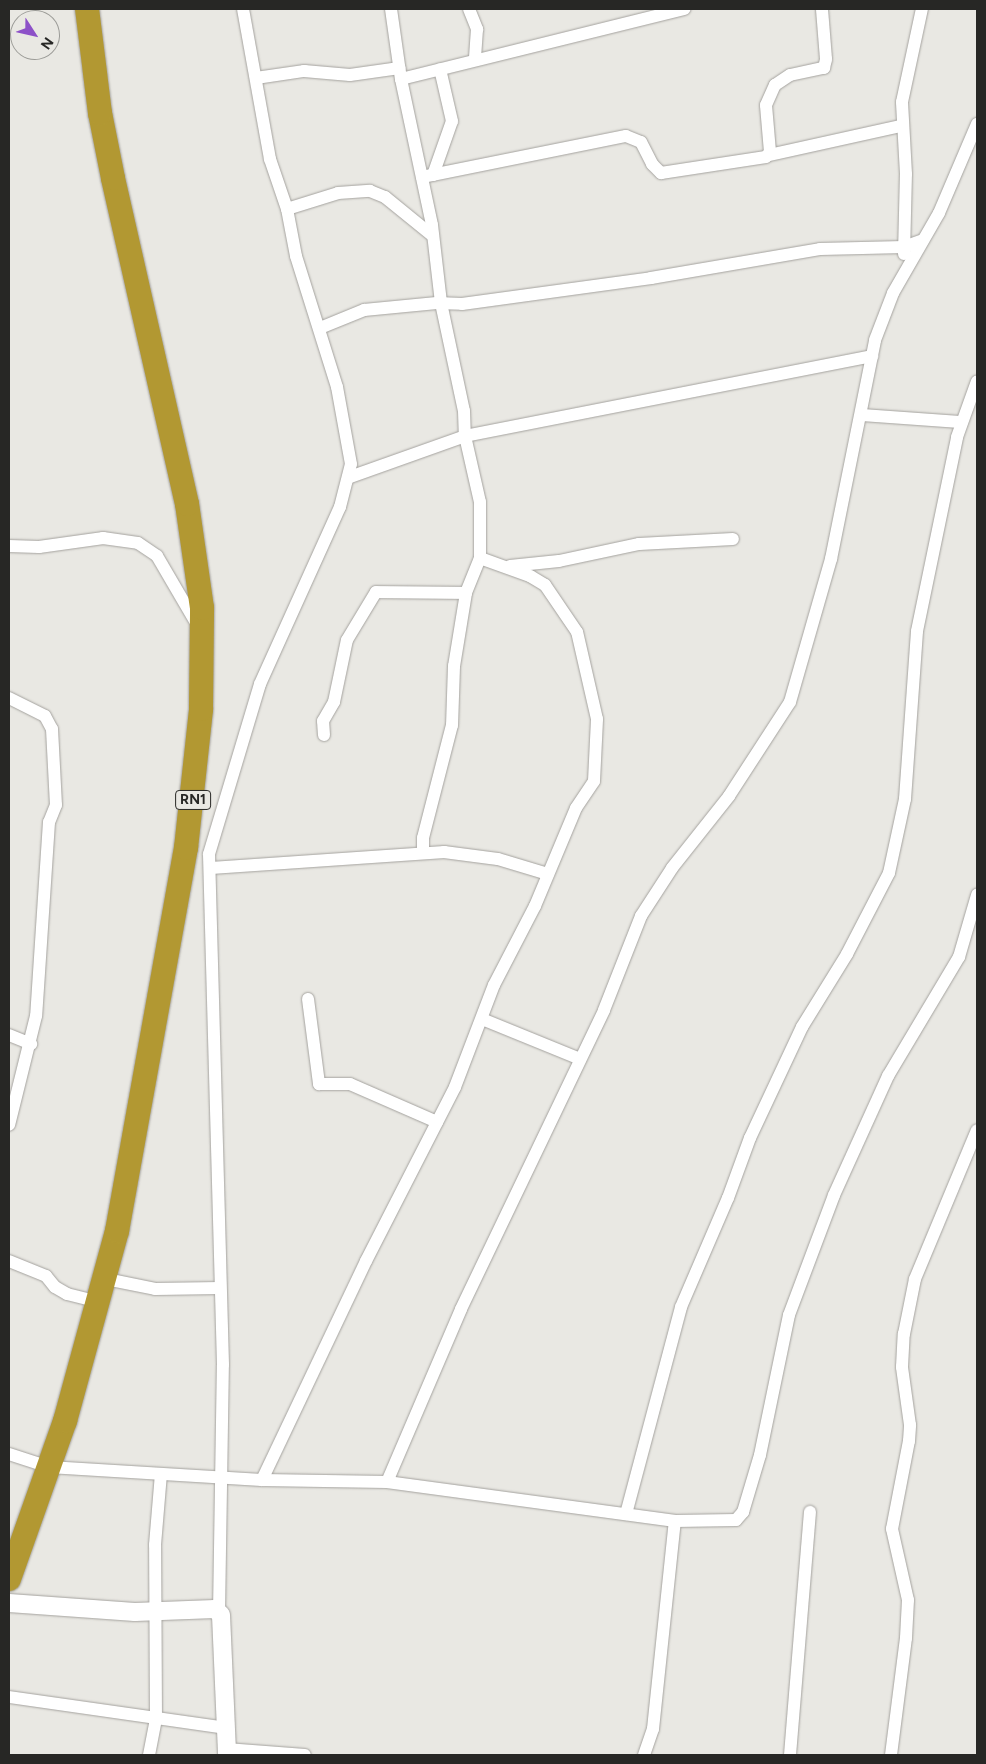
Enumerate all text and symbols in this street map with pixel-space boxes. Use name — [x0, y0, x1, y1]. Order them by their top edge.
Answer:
north arrow — [10, 10, 60, 60]
text: N — [37, 34, 57, 53]
road number: RN1 — [174, 788, 212, 812]

